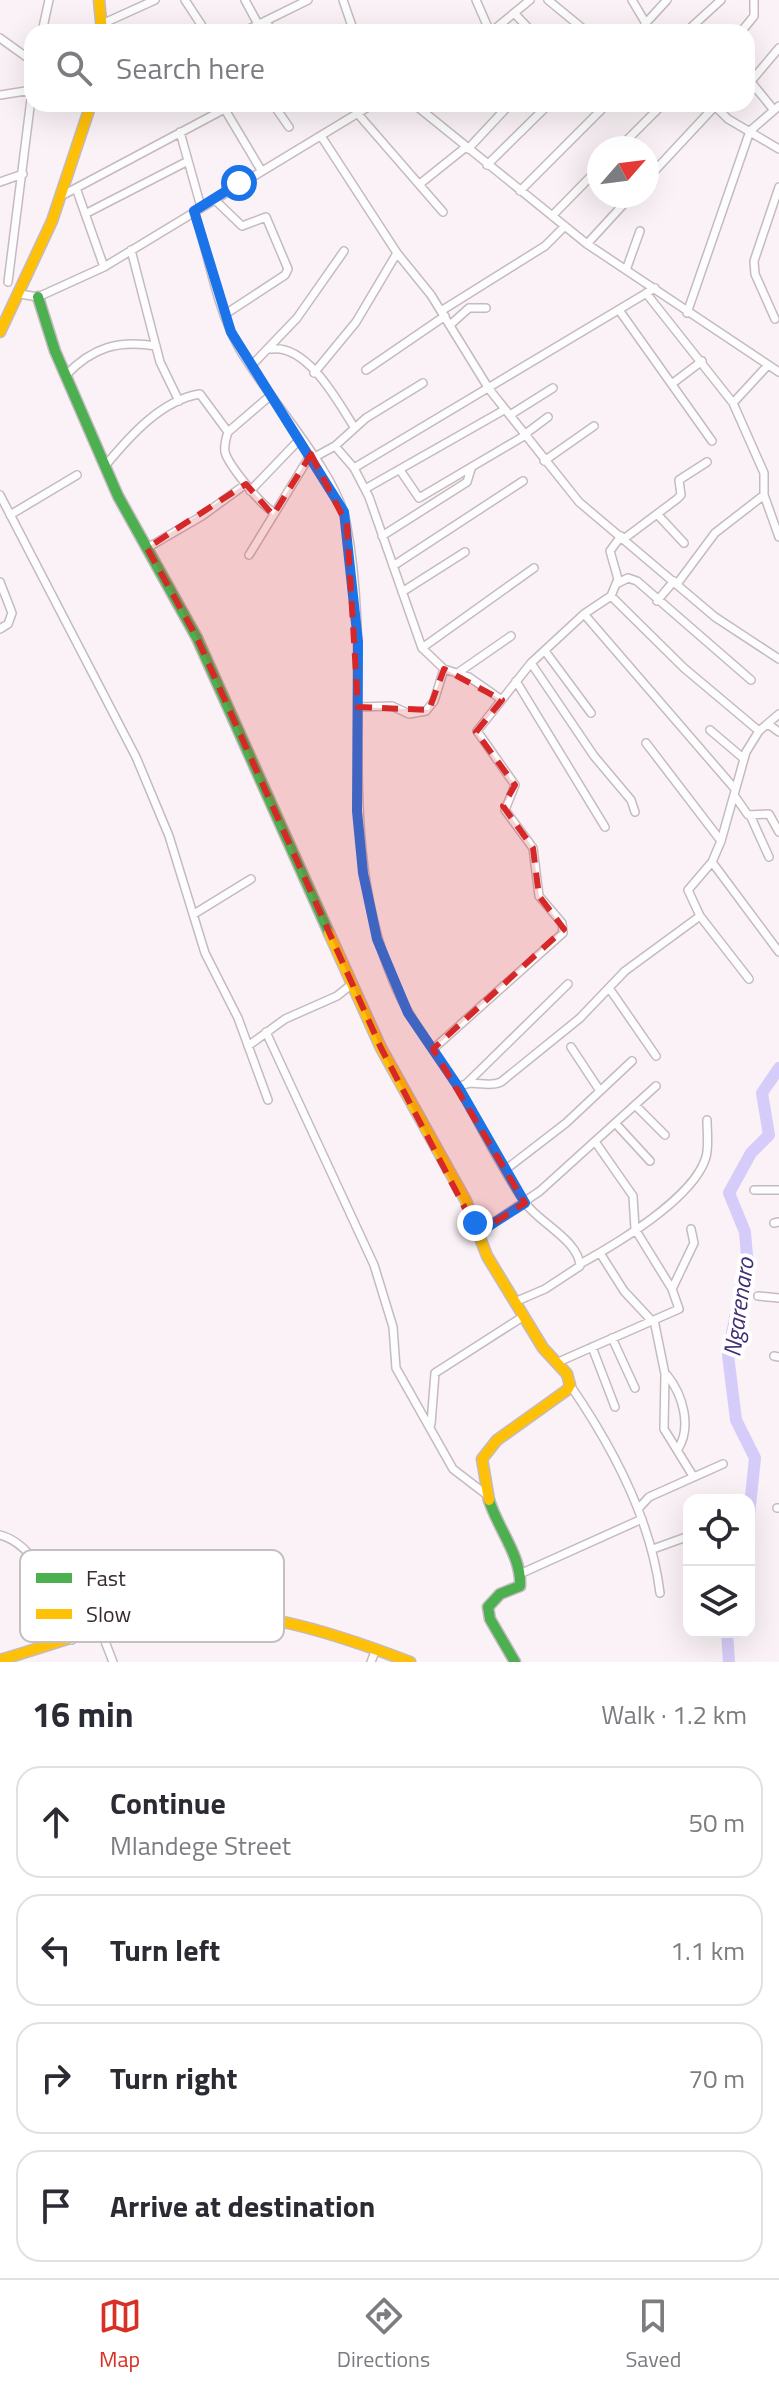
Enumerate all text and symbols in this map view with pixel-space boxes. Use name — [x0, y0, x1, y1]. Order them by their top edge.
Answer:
search box — [24, 24, 755, 112]
text: Search here — [116, 45, 265, 91]
icon: search — [52, 46, 96, 90]
north arrow — [587, 136, 659, 208]
route start — [221, 165, 257, 201]
route end — [457, 1205, 493, 1241]
water label: Ngarenaro — [713, 1254, 763, 1359]
map controls — [683, 1494, 755, 1638]
button: locate — [683, 1494, 755, 1566]
legend — [20, 1550, 284, 1642]
text: Fast — [86, 1561, 126, 1595]
button: layers — [683, 1566, 755, 1638]
text: Slow — [86, 1597, 132, 1631]
text: 16 min — [32, 1688, 134, 1740]
text: Walk · 1.2 km — [601, 1695, 747, 1734]
text: Continue — [110, 1780, 226, 1826]
icon: ahead — [34, 1800, 78, 1844]
text: 50 m — [688, 1803, 745, 1842]
text: Mlandege Street — [110, 1826, 291, 1865]
text: Turn left — [110, 1927, 220, 1973]
icon: left — [34, 1928, 78, 1972]
text: 1.1 km — [670, 1931, 745, 1970]
text: Turn right — [110, 2055, 238, 2101]
icon: right — [34, 2056, 78, 2100]
text: 70 m — [688, 2059, 745, 2098]
text: Arrive at destination — [110, 2183, 375, 2229]
icon: arrive — [34, 2184, 78, 2228]
tab: Map — [98, 2294, 142, 2376]
tab: Directions — [337, 2294, 430, 2376]
tab: Saved — [625, 2294, 681, 2376]

